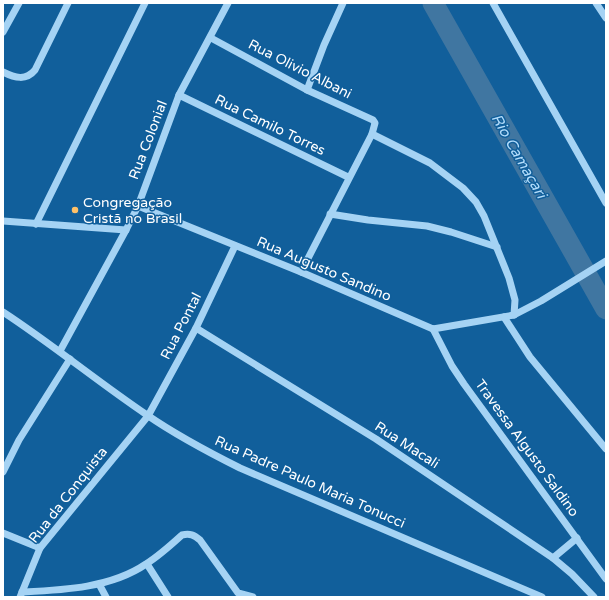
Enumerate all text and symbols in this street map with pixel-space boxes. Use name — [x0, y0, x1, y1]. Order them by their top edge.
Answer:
street label: Rua Olivio Albani — [245, 36, 355, 102]
street label: Rua Camilo Torres — [212, 91, 328, 159]
street label: Rua Colonial — [125, 98, 171, 182]
water label: Rio Camaçari — [488, 111, 552, 203]
place label: Congregação Cristã no Brasil — [83, 194, 182, 227]
marker: Congregação Cristã no Brasil — [70, 205, 80, 215]
street label: Rua Augusto Sandino — [254, 233, 394, 305]
street label: Rua Pontal — [157, 290, 205, 362]
street label: Travessa Algusto Saldino — [471, 376, 583, 520]
street label: Rua Macali — [371, 418, 443, 472]
street label: Rua Padre Paulo Maria Tonucci — [212, 432, 408, 532]
street label: Rua da Conquista — [25, 443, 111, 547]

